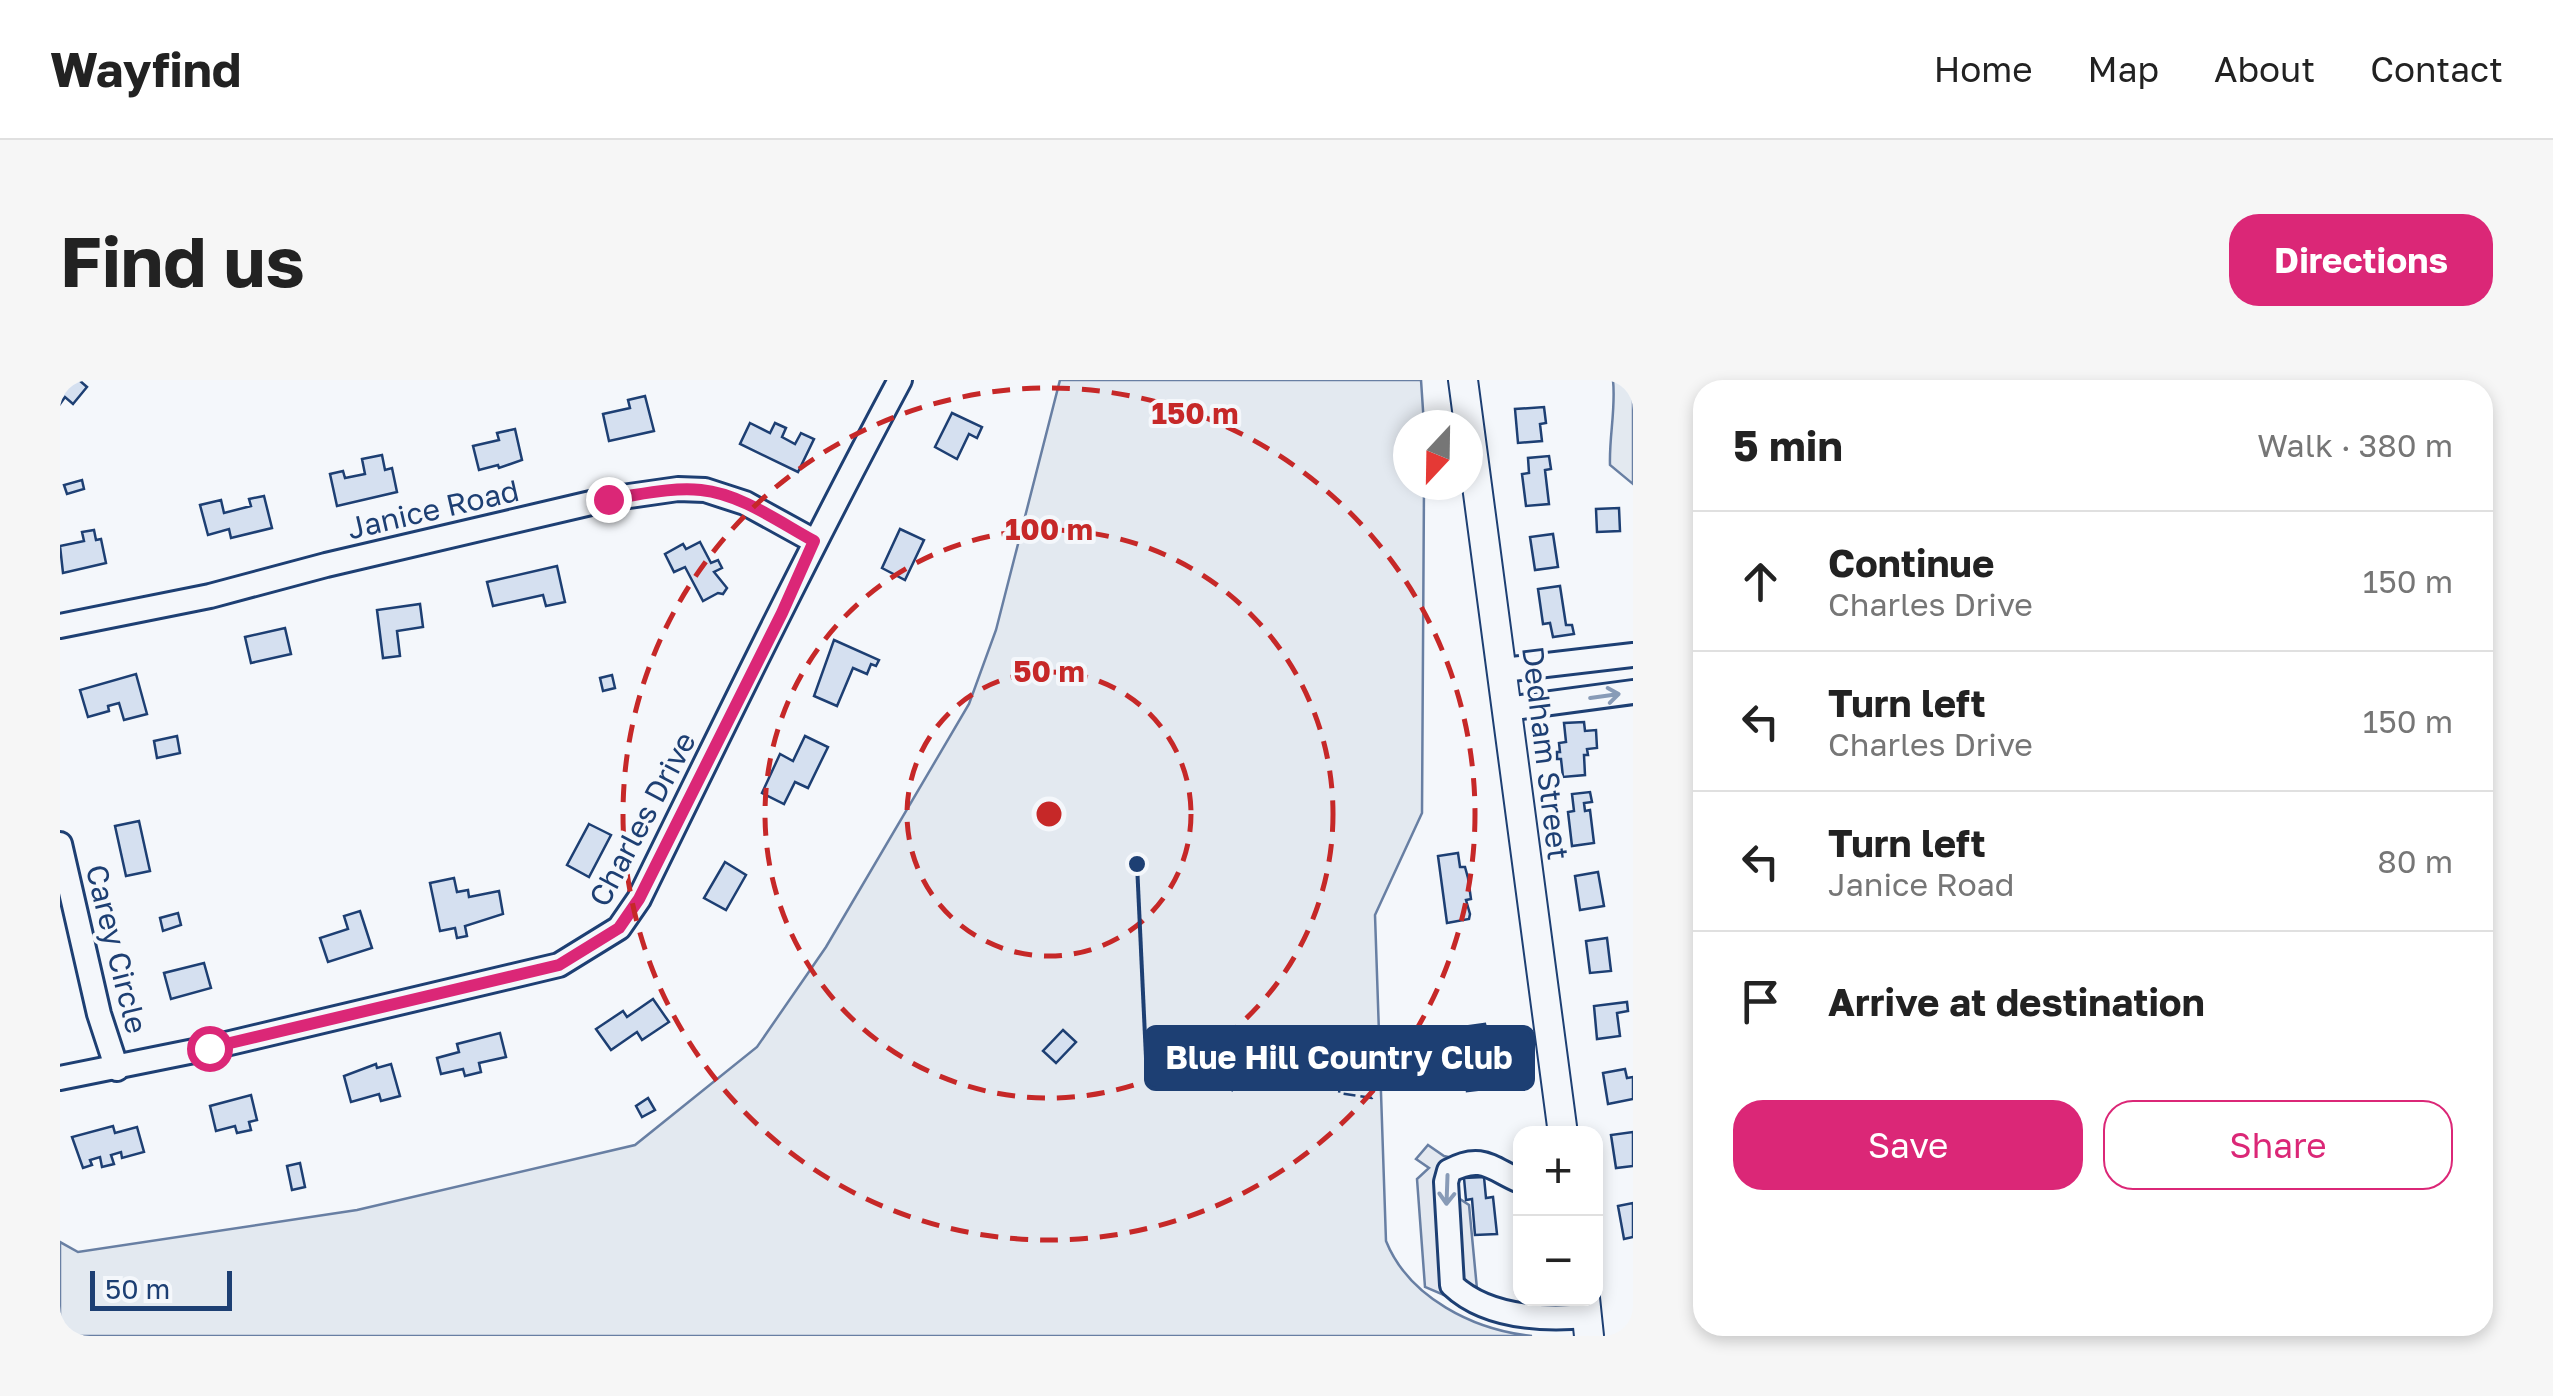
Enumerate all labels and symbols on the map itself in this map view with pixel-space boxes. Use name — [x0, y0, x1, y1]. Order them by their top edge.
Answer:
text: 150 m — [1152, 395, 1239, 431]
north arrow — [1393, 410, 1483, 500]
street label: Janice Road — [344, 472, 522, 546]
route end — [586, 477, 632, 523]
text: 100 m — [1005, 511, 1093, 547]
street label: Dedham Street — [1515, 644, 1577, 862]
text: 50 m — [1013, 653, 1085, 689]
one-way arrow — [1588, 686, 1620, 705]
street label: Charles Drive — [581, 726, 703, 912]
centre of rings — [1031, 796, 1067, 832]
street label: Carey Circle — [79, 861, 155, 1037]
route start — [187, 1026, 233, 1072]
callout: Blue Hill Country Club — [1146, 1027, 1533, 1089]
text: Blue Hill Country Club — [1165, 1038, 1513, 1076]
one-way arrow — [1438, 1173, 1457, 1206]
scale bar — [90, 1266, 232, 1310]

